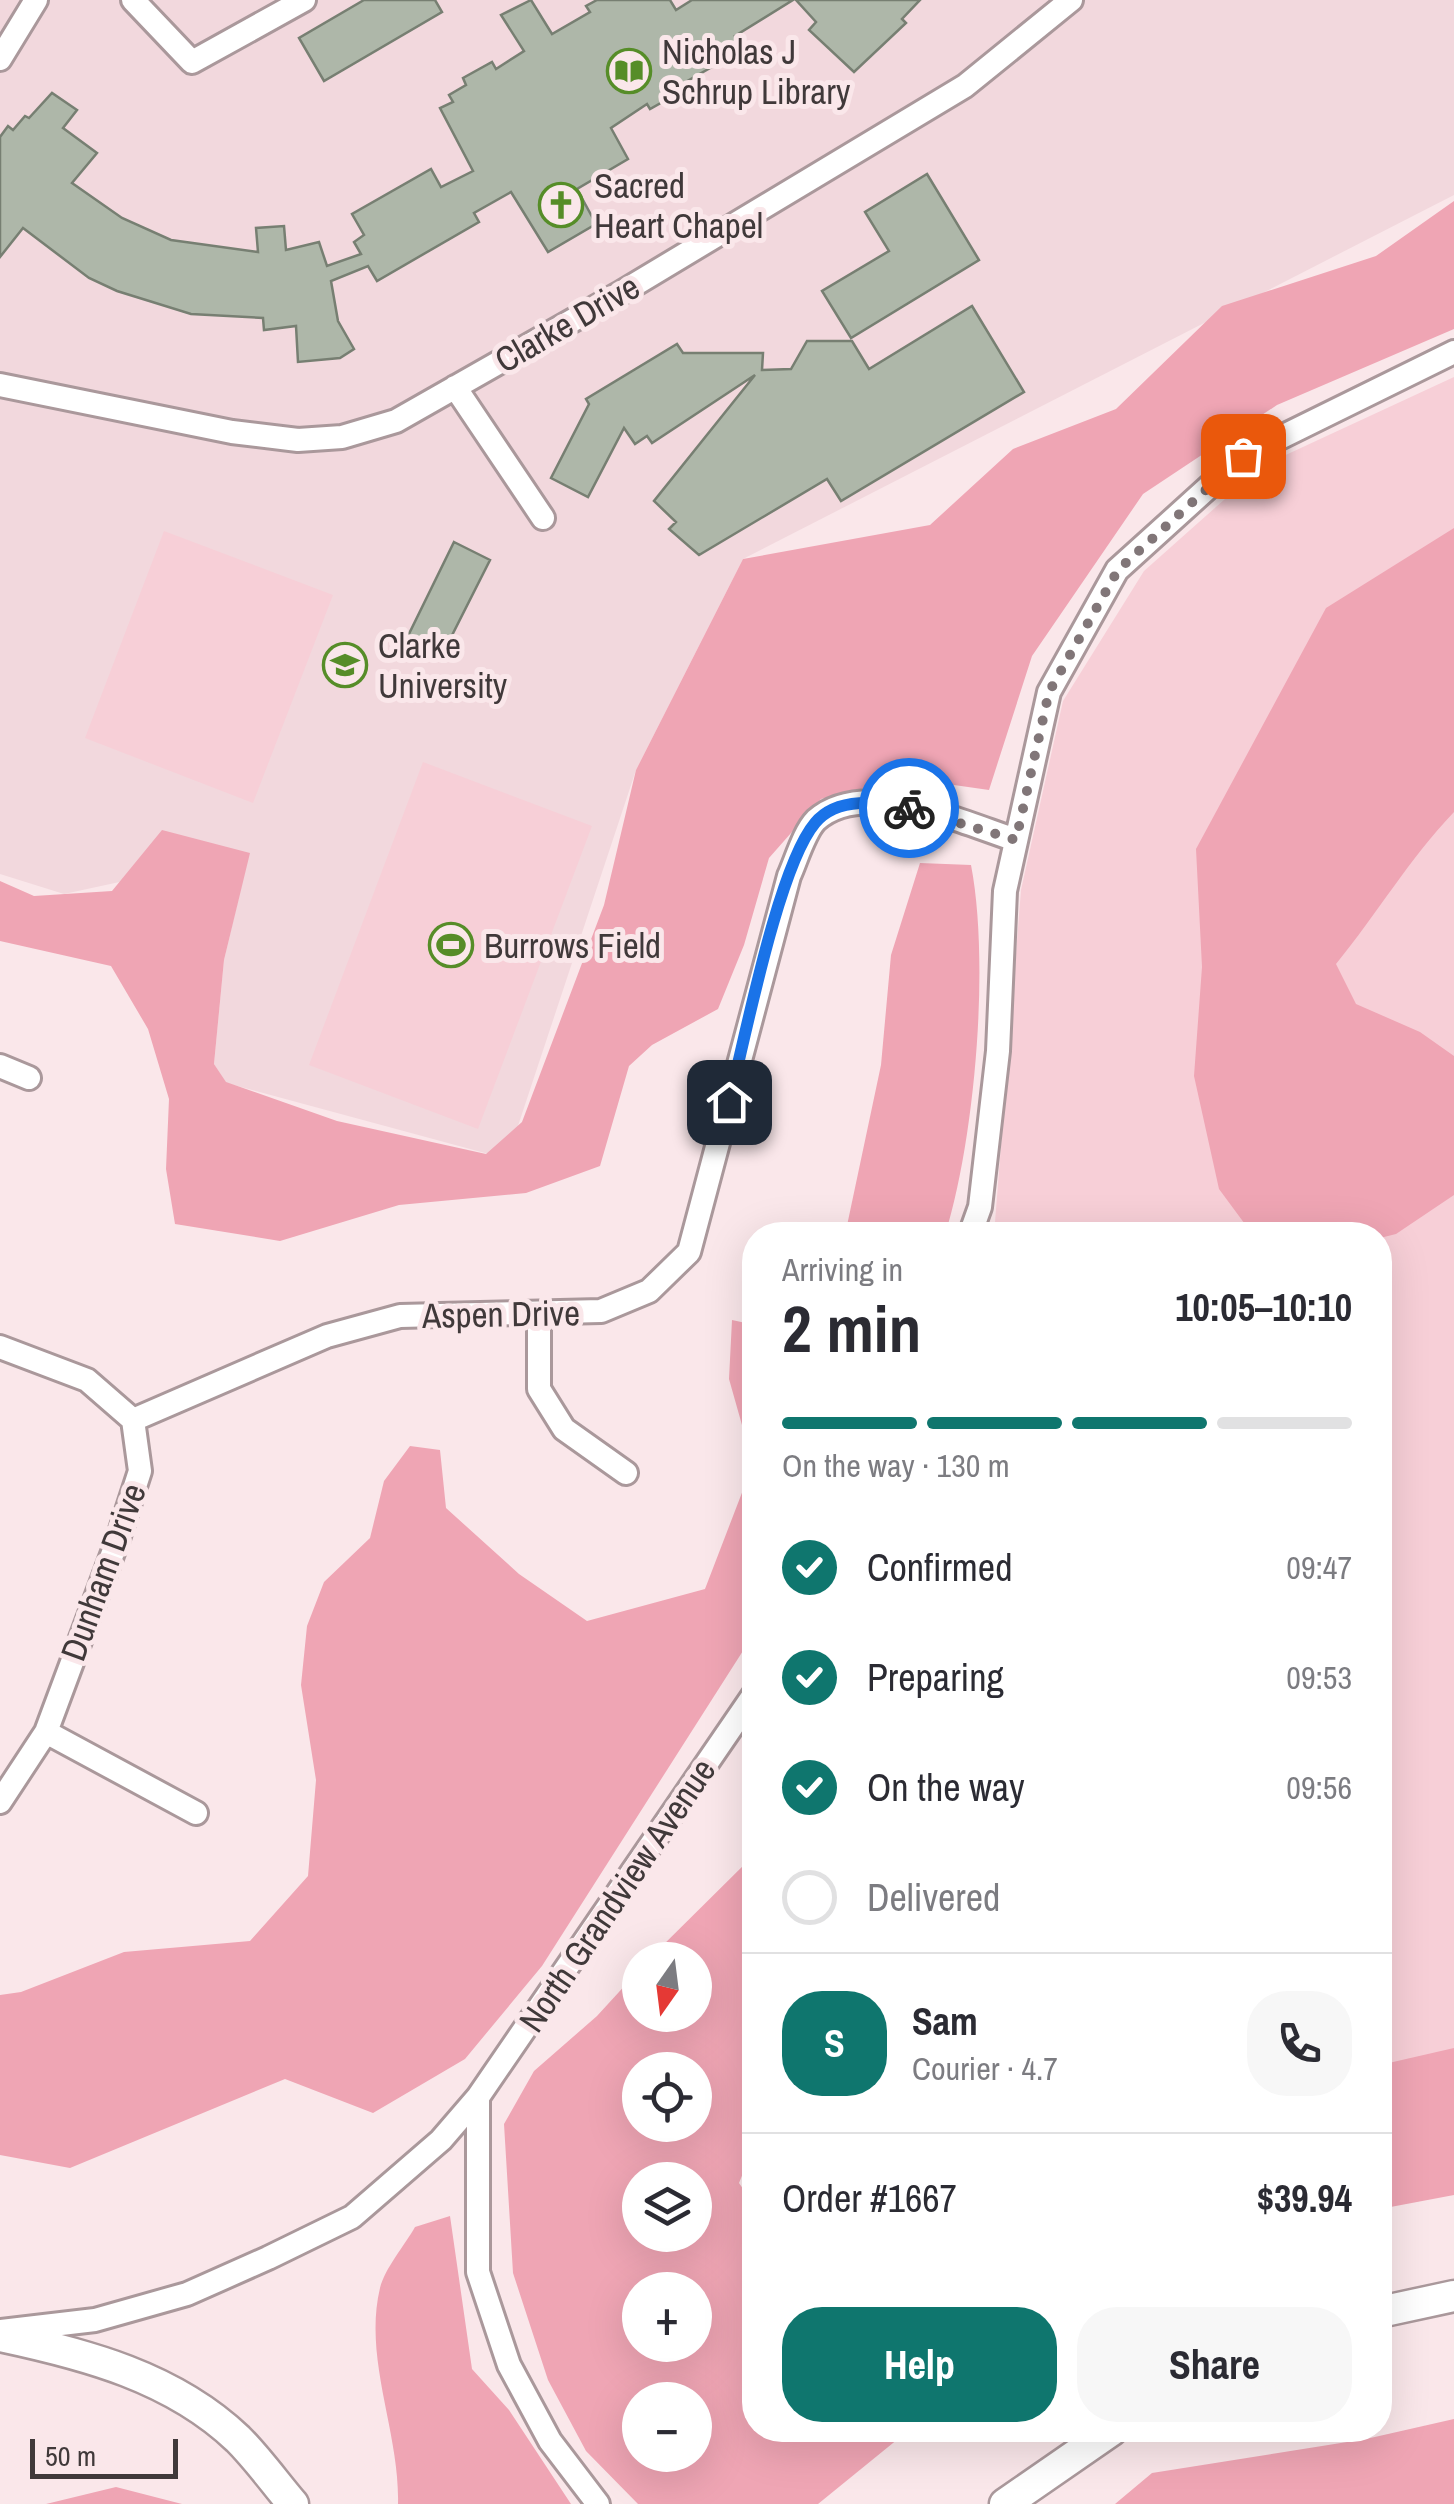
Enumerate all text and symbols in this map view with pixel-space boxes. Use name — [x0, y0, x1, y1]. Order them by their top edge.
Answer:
place label: Nicholas J Schrup Library — [662, 28, 851, 115]
library icon: Nicholas J Schrup Library — [606, 48, 652, 94]
place label: Sacred Heart Chapel — [594, 162, 763, 249]
church icon: Sacred Heart Chapel — [538, 182, 584, 228]
street label: Clarke Drive — [486, 263, 648, 383]
pin — [1201, 414, 1286, 499]
icon: bag — [1216, 429, 1271, 484]
place label: Clarke University — [378, 622, 508, 709]
school or university icon: Clarke University — [322, 642, 368, 688]
courier — [859, 758, 959, 858]
icon: bike — [882, 781, 937, 836]
sports icon: Burrows Field — [428, 922, 474, 968]
place label: Burrows Field — [484, 922, 661, 969]
pin — [687, 1060, 772, 1145]
icon: home — [702, 1075, 757, 1130]
text: Arriving in — [782, 1248, 903, 1291]
text: 10:05–10:10 — [1175, 1282, 1352, 1333]
text: 2 min — [782, 1285, 921, 1372]
street label: Aspen Drive — [421, 1289, 580, 1339]
text: On the way · 130 m — [782, 1444, 1010, 1487]
street label: Dunham Drive — [49, 1477, 157, 1667]
icon: check — [782, 1540, 837, 1595]
text: Confirmed — [867, 1542, 1012, 1593]
text: 09:47 — [1286, 1546, 1352, 1589]
icon: check — [782, 1650, 837, 1705]
text: Preparing — [867, 1652, 1004, 1703]
text: 09:53 — [1286, 1656, 1352, 1699]
street label: North Grandview Avenue — [508, 1749, 726, 2041]
icon: check — [782, 1760, 837, 1815]
text: On the way — [867, 1762, 1025, 1813]
text: 09:56 — [1286, 1766, 1352, 1809]
text: Delivered — [867, 1872, 1000, 1923]
north arrow — [622, 1942, 712, 2032]
map controls — [622, 1942, 712, 2472]
button: phone — [1247, 1991, 1352, 2096]
text: Sam — [912, 1996, 978, 2047]
text: S — [824, 2018, 845, 2069]
text: Courier · 4.7 — [912, 2047, 1058, 2090]
button: locate — [622, 2052, 712, 2142]
button: layers — [622, 2162, 712, 2252]
text: Order #1667 — [782, 2173, 957, 2224]
text: $39.94 — [1257, 2173, 1352, 2224]
button: + — [622, 2272, 712, 2362]
button: Help — [782, 2307, 1057, 2422]
button: Share — [1077, 2307, 1352, 2422]
button: − — [622, 2382, 712, 2472]
scale bar — [30, 2434, 178, 2478]
text: 50 m — [45, 2437, 96, 2475]

